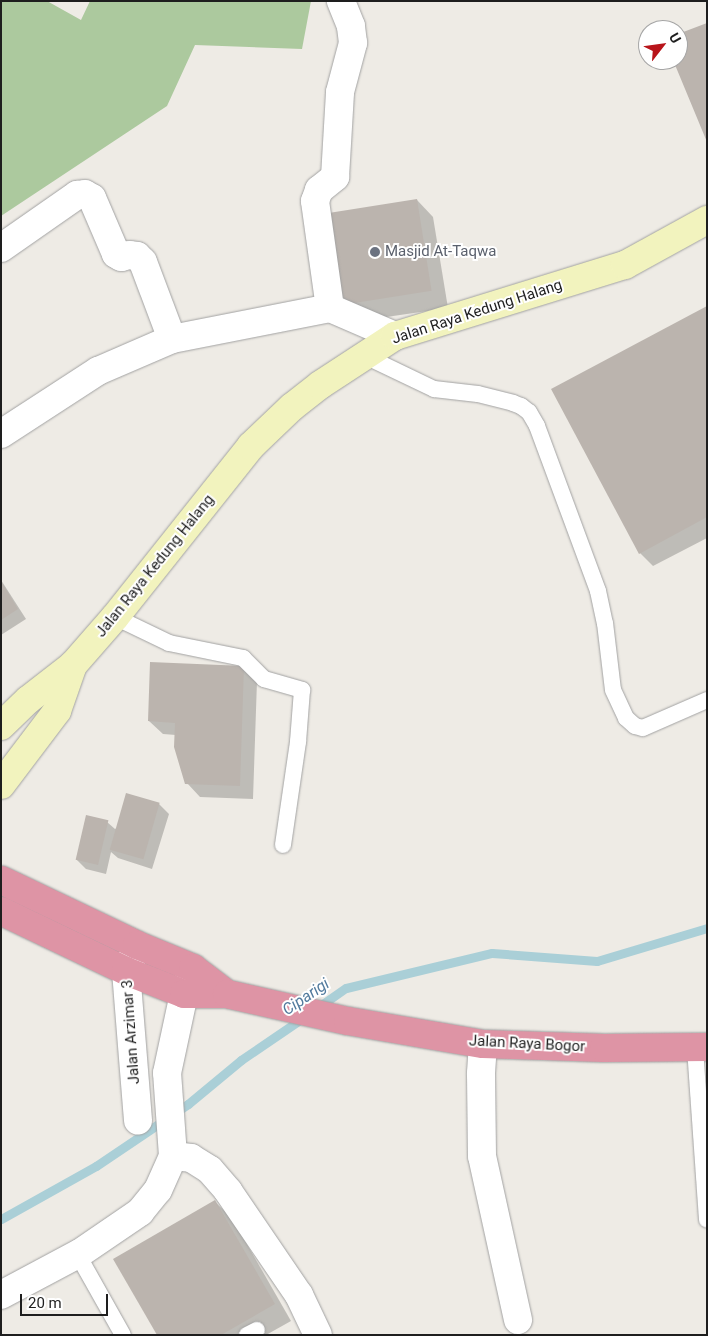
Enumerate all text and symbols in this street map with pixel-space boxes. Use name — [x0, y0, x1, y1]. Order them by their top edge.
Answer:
north arrow — [638, 20, 688, 70]
text: U — [666, 30, 684, 46]
place label: Masjid At-Taqwa — [385, 243, 496, 261]
marker: Masjid At-Taqwa — [369, 246, 381, 258]
street label: Jalan Raya Kedung Halang — [390, 276, 564, 348]
street label: Jalan Raya Kedung Halang — [92, 491, 218, 641]
water label: Ciparigi — [279, 974, 333, 1020]
street label: Jalan Arzimar 3 — [118, 979, 144, 1085]
street label: Jalan Raya Bogor — [468, 1032, 586, 1056]
scale bar — [22, 1284, 110, 1316]
text: 20 m — [28, 1294, 62, 1312]

